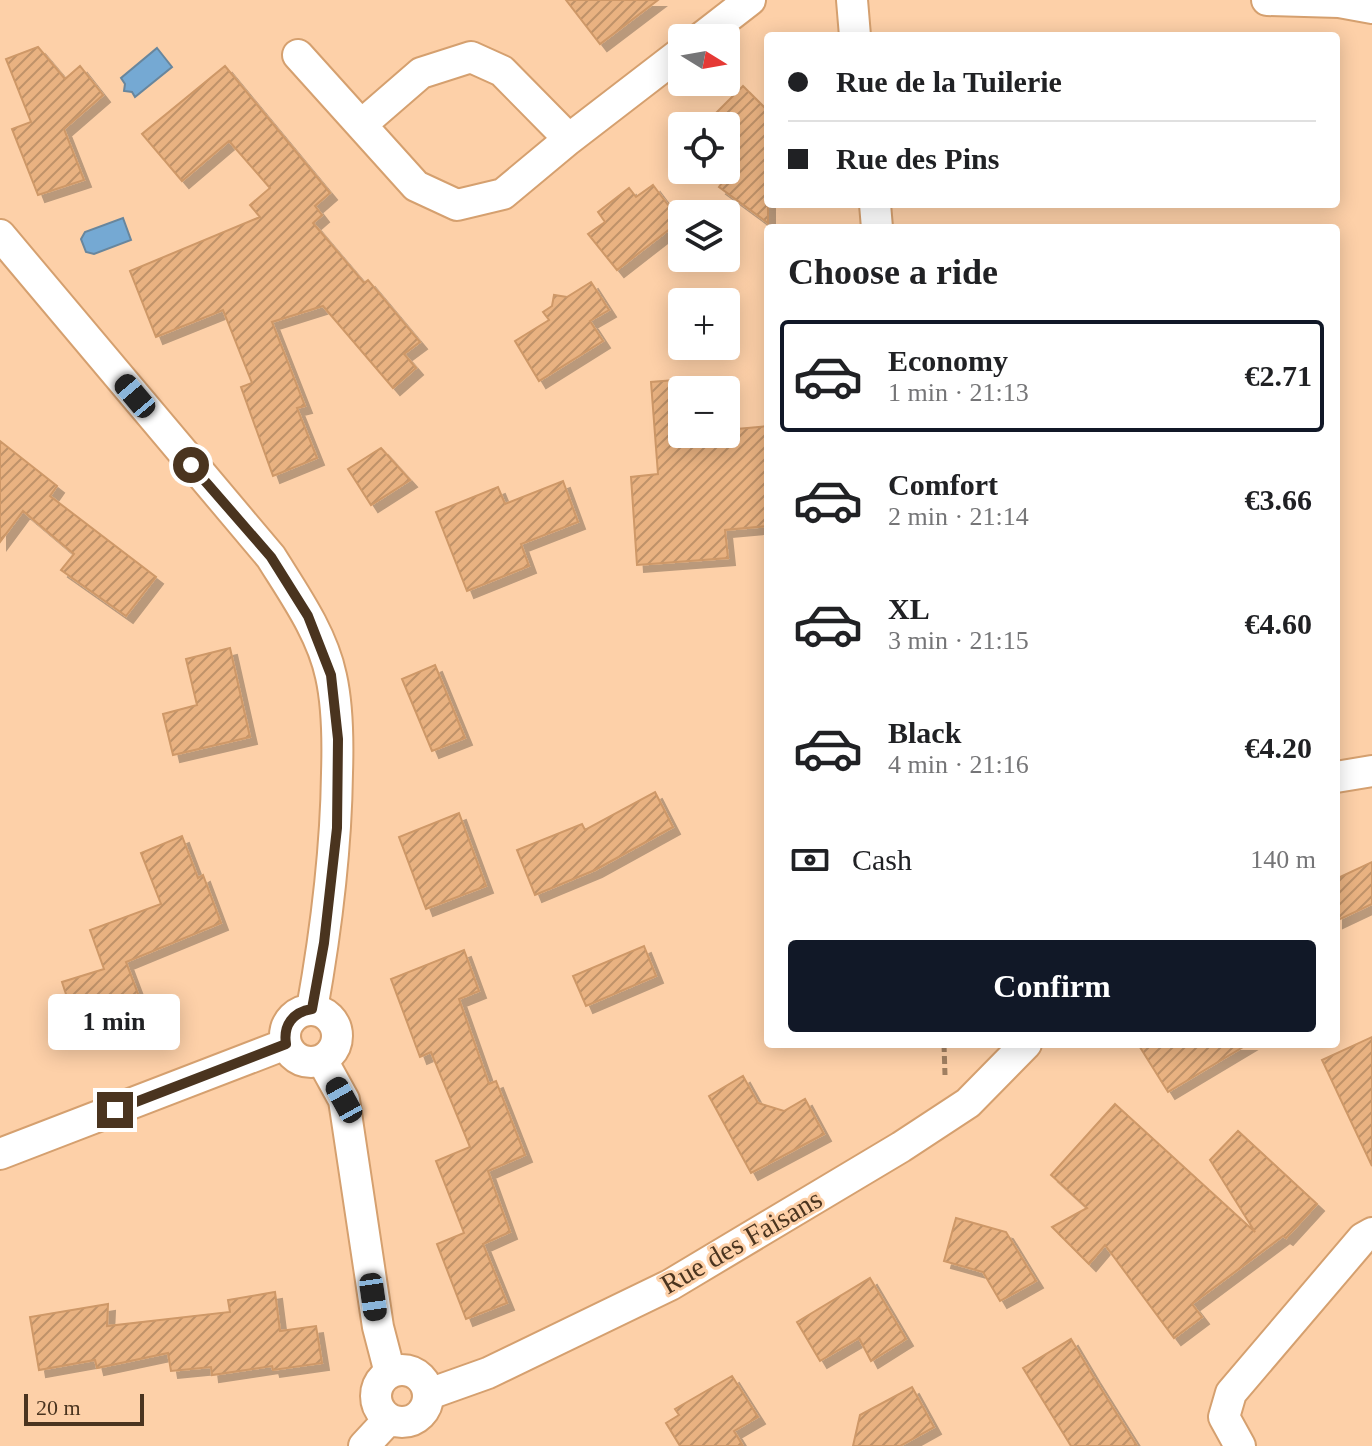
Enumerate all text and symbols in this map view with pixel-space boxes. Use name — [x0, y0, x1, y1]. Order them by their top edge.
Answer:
north arrow — [668, 24, 740, 96]
map controls — [668, 24, 740, 448]
text: Rue de la Tuilerie — [836, 65, 1062, 98]
button: locate — [668, 112, 740, 184]
text: Rue des Pins — [836, 142, 999, 175]
button: layers — [668, 200, 740, 272]
text: Choose a ride — [788, 252, 998, 292]
button: + — [668, 288, 740, 360]
icon: car — [792, 340, 864, 412]
text: Economy — [888, 344, 1008, 377]
text: €2.71 — [1245, 359, 1312, 392]
car — [110, 370, 160, 422]
button: − — [668, 376, 740, 448]
text: 1 min · 21:13 — [888, 378, 1029, 407]
route start — [173, 447, 209, 483]
icon: car — [792, 464, 864, 536]
text: Comfort — [888, 468, 998, 501]
text: €3.66 — [1245, 483, 1312, 516]
text: 2 min · 21:14 — [888, 502, 1029, 531]
icon: car — [792, 588, 864, 660]
text: XL — [888, 592, 930, 625]
text: €4.60 — [1245, 607, 1312, 640]
text: 3 min · 21:15 — [888, 626, 1029, 655]
icon: car — [792, 712, 864, 784]
text: Black — [888, 716, 961, 749]
text: €4.20 — [1245, 731, 1312, 764]
text: 4 min · 21:16 — [888, 750, 1029, 779]
icon: cash — [788, 838, 832, 882]
text: Cash — [852, 843, 912, 876]
text: 140 m — [1250, 845, 1316, 874]
button: Confirm — [788, 940, 1316, 1032]
callout: 1 min — [49, 994, 181, 1050]
text: 1 min — [83, 1007, 145, 1036]
car — [322, 1073, 366, 1127]
route end — [97, 1092, 133, 1128]
street label: Rue des Faisans — [655, 1183, 827, 1300]
car — [358, 1272, 388, 1322]
scale bar — [24, 1390, 144, 1426]
text: 20 m — [36, 1395, 81, 1420]

